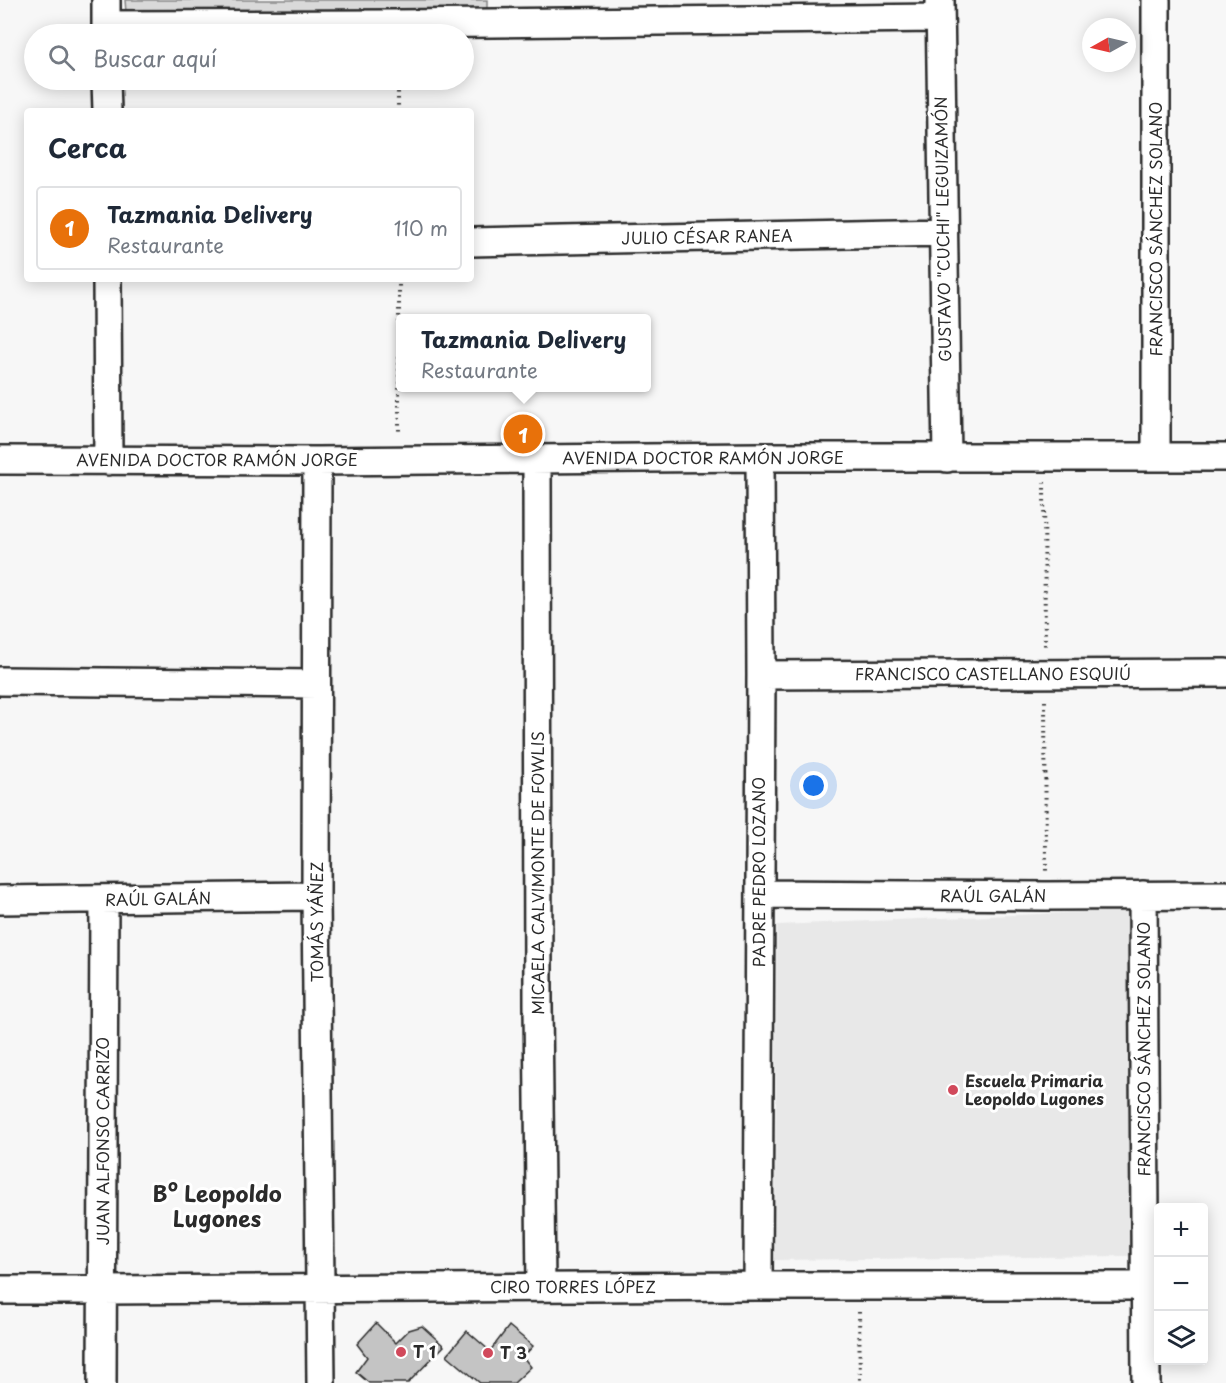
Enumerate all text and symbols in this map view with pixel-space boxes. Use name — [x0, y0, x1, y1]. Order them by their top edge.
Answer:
north arrow — [1082, 18, 1136, 72]
search box — [24, 24, 474, 90]
icon: search — [45, 41, 78, 74]
text: Buscar aquí — [93, 41, 217, 74]
street label: GUSTAVO "CUCHI" LEGUIZAMÓN — [928, 96, 956, 362]
street label: FRANCISCO SÁNCHEZ SOLANO — [1143, 102, 1167, 356]
text: Cerca — [48, 128, 127, 167]
text: Tazmania Delivery — [107, 197, 313, 230]
text: 1 — [65, 213, 74, 243]
text: 110 m — [394, 213, 448, 243]
street label: JULIO CÉSAR RANEA — [621, 223, 793, 249]
text: Restaurante — [107, 230, 224, 260]
popup — [396, 314, 651, 392]
text: Tazmania Delivery — [421, 322, 626, 355]
text: Restaurante — [421, 355, 538, 385]
pin: 1 — [504, 412, 542, 456]
street label: AVENIDA DOCTOR RAMÓN JORGE — [562, 445, 844, 469]
street label: AVENIDA DOCTOR RAMÓN JORGE — [76, 447, 358, 471]
street label: FRANCISCO CASTELLANO ESQUIÚ — [855, 661, 1131, 685]
street label: MICAELA CALVIMONTE DE FOWLIS — [525, 731, 549, 1015]
your location — [799, 771, 828, 800]
street label: PADRE PEDRO LOZANO — [746, 777, 770, 967]
street label: TOMÁS YÁÑEZ — [304, 862, 328, 982]
street label: RAÚL GALÁN — [940, 883, 1046, 907]
street label: RAÚL GALÁN — [105, 885, 211, 911]
street label: FRANCISCO SÁNCHEZ SOLANO — [1131, 922, 1155, 1176]
street label: JUAN ALFONSO CARRIZO — [90, 1037, 114, 1245]
place label: Escuela Primaria Leopoldo Lugones — [965, 1068, 1104, 1110]
marker: Escuela Primaria Leopoldo Lugones — [946, 1083, 960, 1097]
district label: Bº Leopoldo Lugones — [152, 1176, 282, 1234]
map controls — [1154, 1203, 1208, 1365]
button: + — [1154, 1203, 1208, 1257]
button: − — [1154, 1257, 1208, 1311]
street label: CIRO TORRES LÓPEZ — [490, 1274, 656, 1298]
button: layers — [1154, 1311, 1208, 1365]
place label: T 1 — [413, 1339, 436, 1363]
place label: T 3 — [500, 1340, 527, 1364]
marker: T 1 — [394, 1345, 408, 1359]
marker: T 3 — [481, 1346, 495, 1360]

